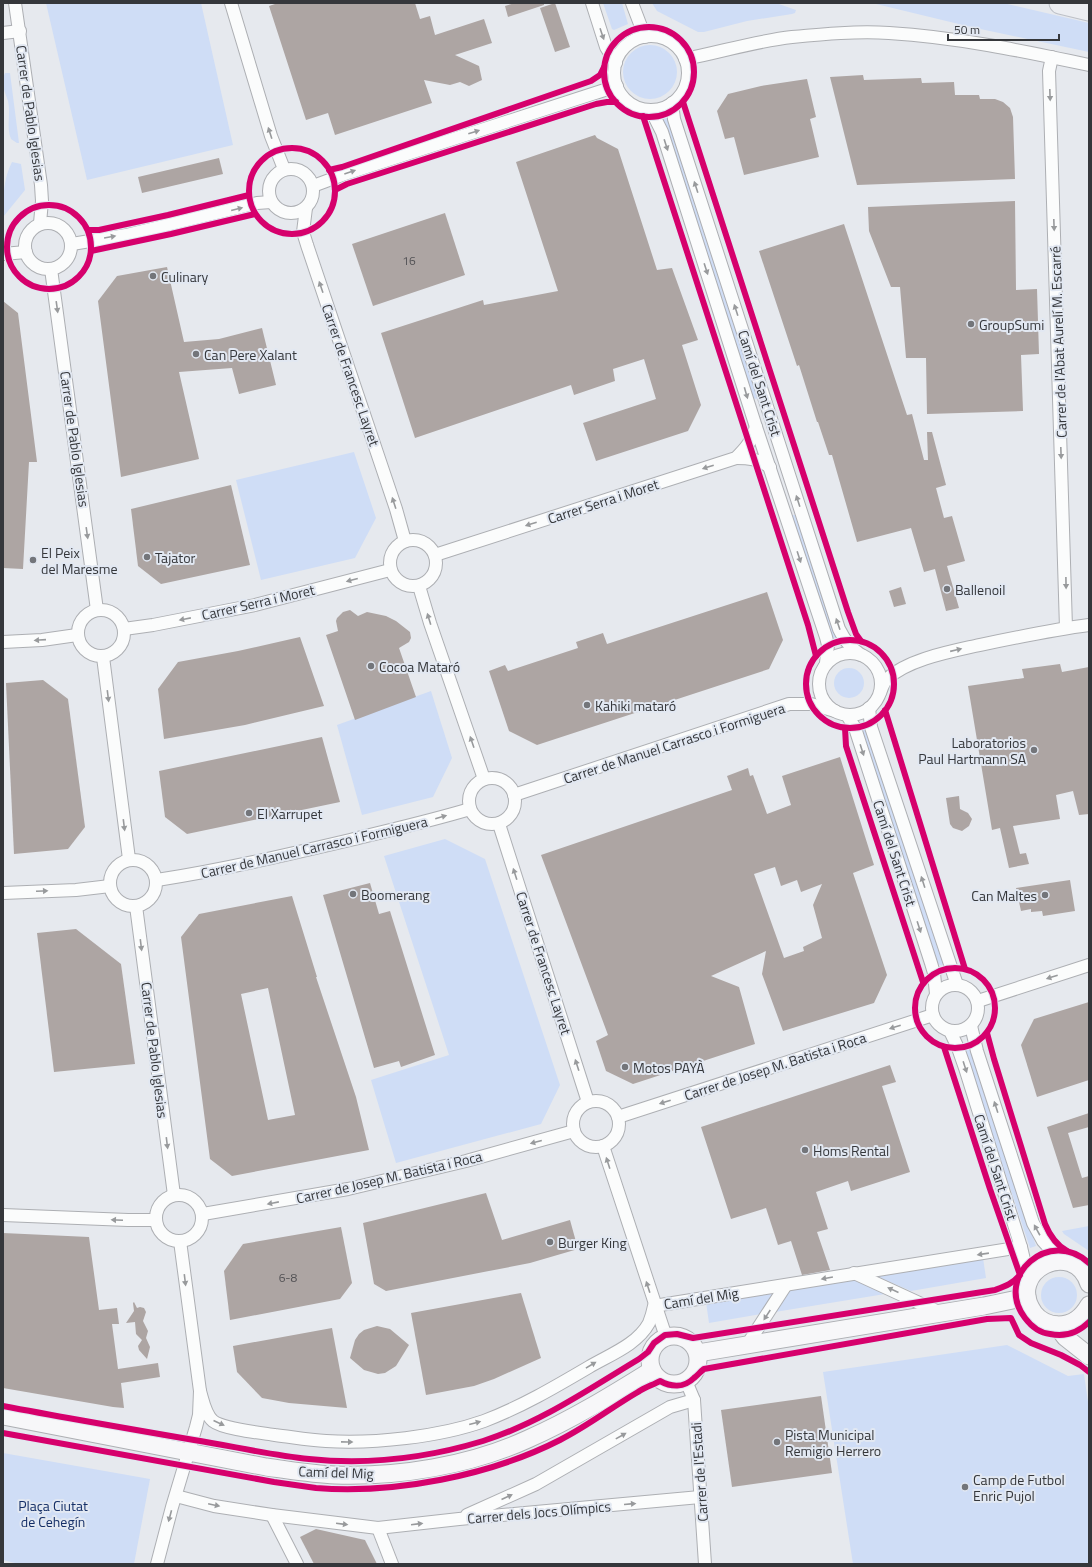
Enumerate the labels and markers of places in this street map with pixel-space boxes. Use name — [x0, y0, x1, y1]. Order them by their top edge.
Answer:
place label: Culinary — [161, 266, 209, 287]
marker: Culinary — [148, 271, 158, 281]
place label: GroupSumi — [979, 314, 1044, 335]
marker: GroupSumi — [966, 319, 976, 329]
place label: Can Pere Xalant — [204, 344, 297, 365]
marker: Can Pere Xalant — [191, 349, 201, 359]
place label: El Peix del Maresme — [41, 542, 118, 579]
place label: Tajator — [155, 547, 196, 568]
marker: Tajator — [142, 552, 152, 562]
marker: El Peix del Maresme — [28, 555, 38, 565]
place label: Ballenoil — [955, 579, 1005, 600]
marker: Ballenoil — [942, 584, 952, 594]
place label: Cocoa Mataró — [379, 656, 460, 677]
marker: Cocoa Mataró — [366, 661, 376, 671]
place label: Kahiki mataró — [595, 695, 676, 716]
marker: Kahiki mataró — [582, 700, 592, 710]
place label: Laboratorios Paul Hartmann SA — [918, 732, 1027, 769]
marker: Laboratorios Paul Hartmann SA — [1029, 745, 1039, 755]
place label: El Xarrupet — [257, 803, 322, 824]
marker: El Xarrupet — [244, 808, 254, 818]
place label: Boomerang — [361, 884, 430, 905]
place label: Can Maltes — [971, 885, 1037, 906]
marker: Boomerang — [348, 889, 358, 899]
marker: Can Maltes — [1040, 890, 1050, 900]
place label: Motos PAYÀ — [633, 1057, 705, 1078]
marker: Motos PAYÀ — [620, 1062, 630, 1072]
place label: Homs Rental — [813, 1140, 889, 1161]
marker: Homs Rental — [800, 1145, 810, 1155]
place label: Burger King — [558, 1232, 627, 1253]
marker: Burger King — [545, 1237, 555, 1247]
place label: Pista Municipal Remigio Herrero — [785, 1424, 881, 1461]
marker: Pista Municipal Remigio Herrero — [772, 1437, 782, 1447]
place label: Camp de Futbol Enric Pujol — [973, 1469, 1065, 1506]
marker: Camp de Futbol Enric Pujol — [960, 1482, 970, 1492]

